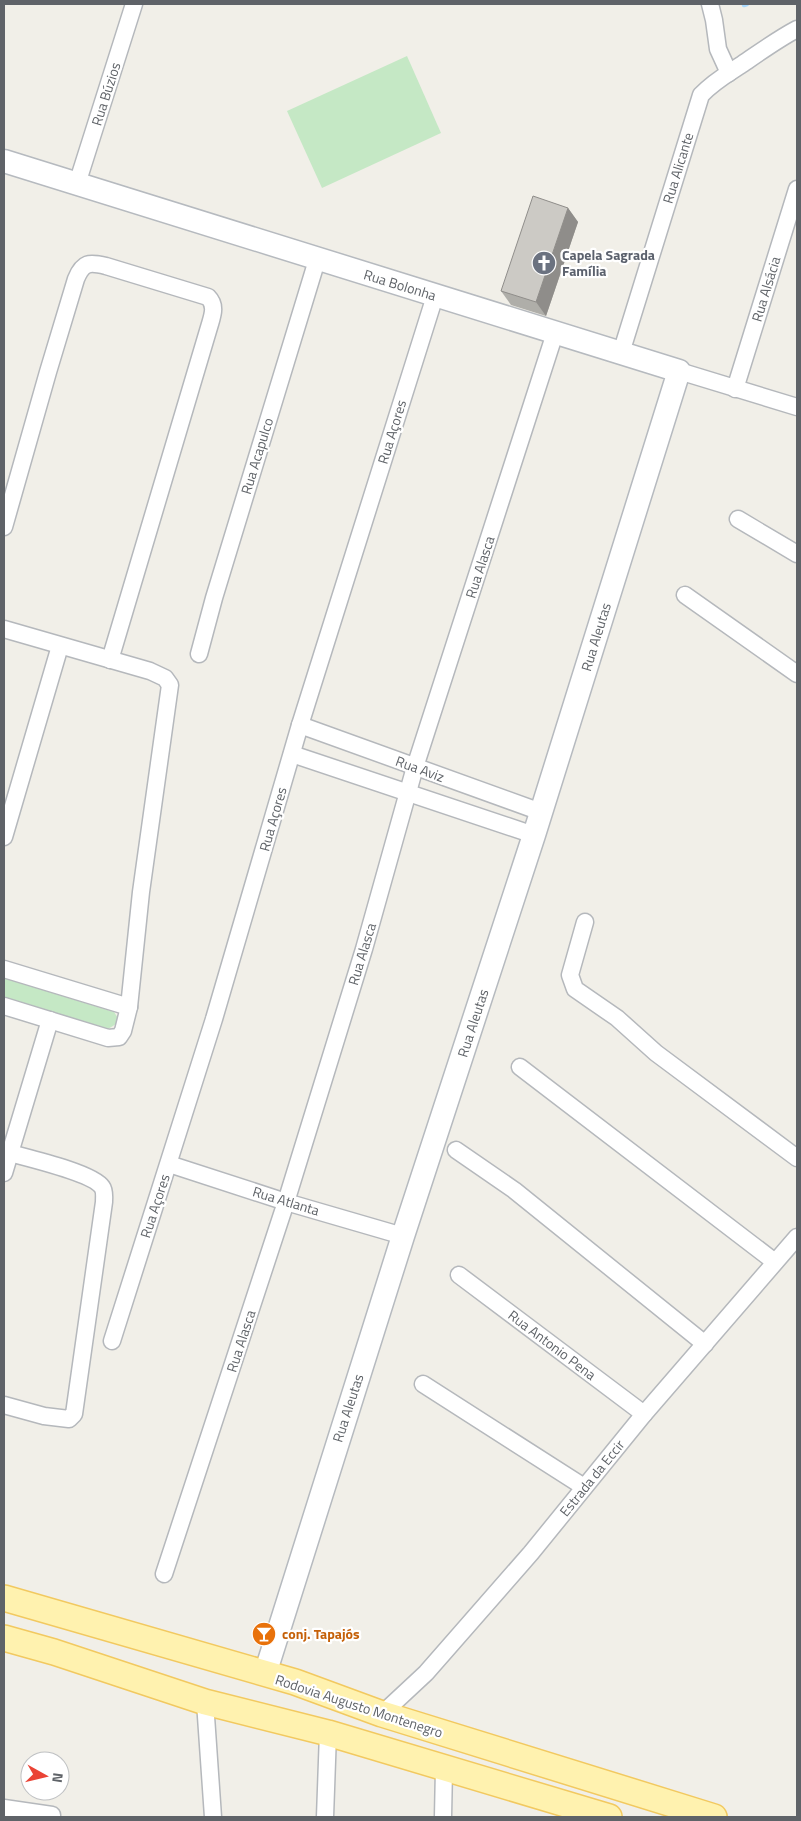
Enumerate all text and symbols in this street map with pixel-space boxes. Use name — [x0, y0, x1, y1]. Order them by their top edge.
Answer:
street label: Rua Búzios — [85, 59, 126, 128]
street label: Rua Alicante — [657, 130, 698, 206]
place label: Capela Sagrada Família — [562, 244, 655, 281]
church icon: Capela Sagrada Família — [531, 250, 557, 276]
street label: Rua Alsácia — [746, 254, 785, 324]
street label: Rua Bolonha — [361, 264, 439, 305]
street label: Rua Açores — [372, 397, 411, 467]
street label: Rua Acapulco — [235, 415, 278, 497]
street label: Rua Alasca — [460, 533, 499, 601]
street label: Rua Aleutas — [575, 600, 616, 674]
street label: Rua Aviz — [393, 750, 447, 787]
street label: Rua Açores — [253, 784, 292, 854]
street label: Rua Alasca — [342, 920, 381, 988]
street label: Rua Aleutas — [452, 986, 493, 1060]
street label: Rua Açores — [134, 1171, 175, 1241]
street label: Rua Atlanta — [250, 1180, 322, 1221]
street label: Rua Antonio Pena — [504, 1305, 601, 1385]
street label: Rua Alasca — [221, 1307, 260, 1375]
street label: Rua Aleutas — [327, 1371, 368, 1445]
street label: Estrada da Eccir — [554, 1435, 629, 1521]
bar icon: conj. Tapajós — [251, 1621, 277, 1647]
place label: conj. Tapajós — [282, 1623, 360, 1644]
street label: Rodovia Augusto Montenegro — [273, 1668, 446, 1743]
north arrow — [20, 1751, 70, 1801]
text: N — [47, 1772, 69, 1784]

